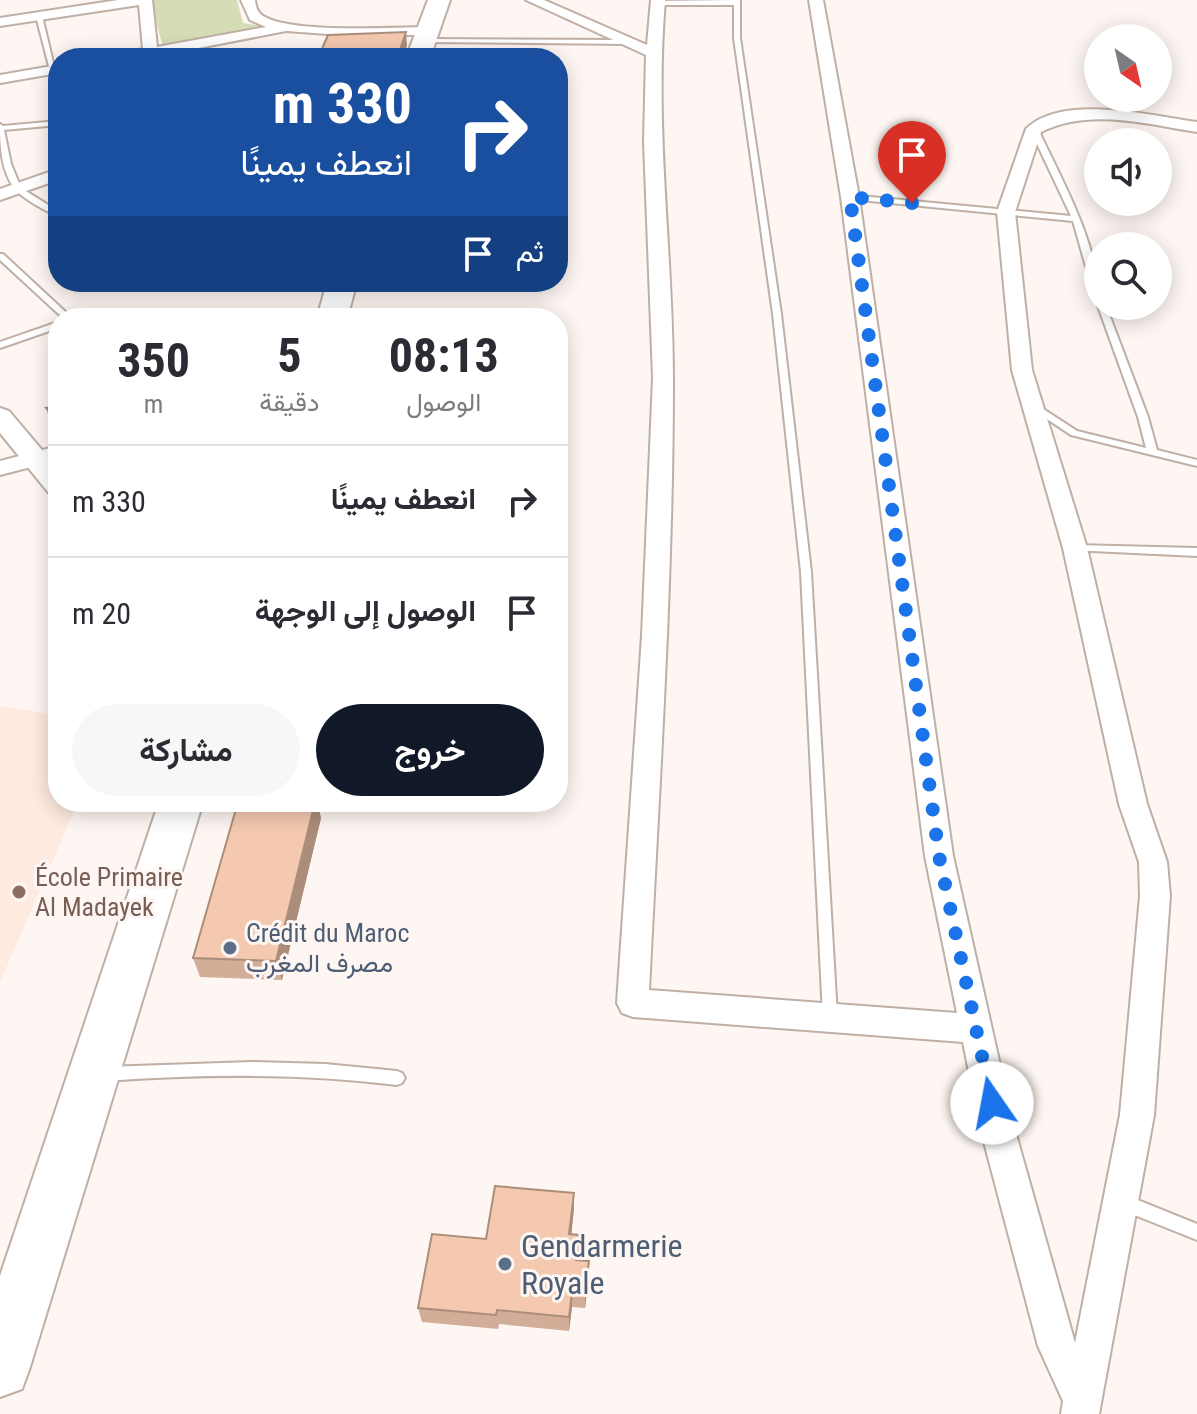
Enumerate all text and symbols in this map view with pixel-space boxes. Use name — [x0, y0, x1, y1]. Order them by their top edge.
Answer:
north arrow — [1084, 24, 1172, 112]
map controls — [1084, 24, 1172, 320]
text: 330 m — [273, 71, 412, 137]
icon: right — [440, 80, 544, 184]
pin — [878, 121, 946, 203]
button: sound — [1084, 128, 1172, 216]
icon: arrive — [890, 133, 934, 177]
text: انعطف يمينًا — [240, 142, 412, 184]
icon: arrive — [456, 232, 500, 276]
button: search — [1084, 232, 1172, 320]
text: ثم — [516, 234, 544, 269]
text: 5 — [277, 327, 301, 384]
text: 08:13 — [389, 327, 499, 384]
text: 350 — [117, 332, 190, 389]
text: دقيقة — [259, 387, 319, 417]
text: الوصول — [406, 387, 481, 417]
text: m — [144, 389, 163, 419]
icon: right — [500, 479, 544, 523]
text: انعطف يمينًا — [331, 481, 476, 516]
text: 330 m — [72, 484, 146, 519]
icon: arrive — [500, 591, 544, 635]
text: الوصول إلى الوجهة — [255, 593, 476, 628]
text: 20 m — [72, 596, 131, 631]
button: مشاركة — [72, 704, 300, 796]
button: خروج — [316, 704, 544, 796]
place label: École Primaire Al Madayek — [35, 862, 183, 922]
marker: École Primaire Al Madayek — [10, 883, 28, 901]
place label: Crédit du Maroc مصرف المغرب — [246, 918, 409, 979]
marker: Crédit du Maroc مصرف المغرب — [221, 939, 239, 957]
position arrow — [950, 1061, 1034, 1145]
place label: Gendarmerie Royale — [521, 1227, 683, 1302]
marker: Gendarmerie Royale — [496, 1255, 514, 1273]

